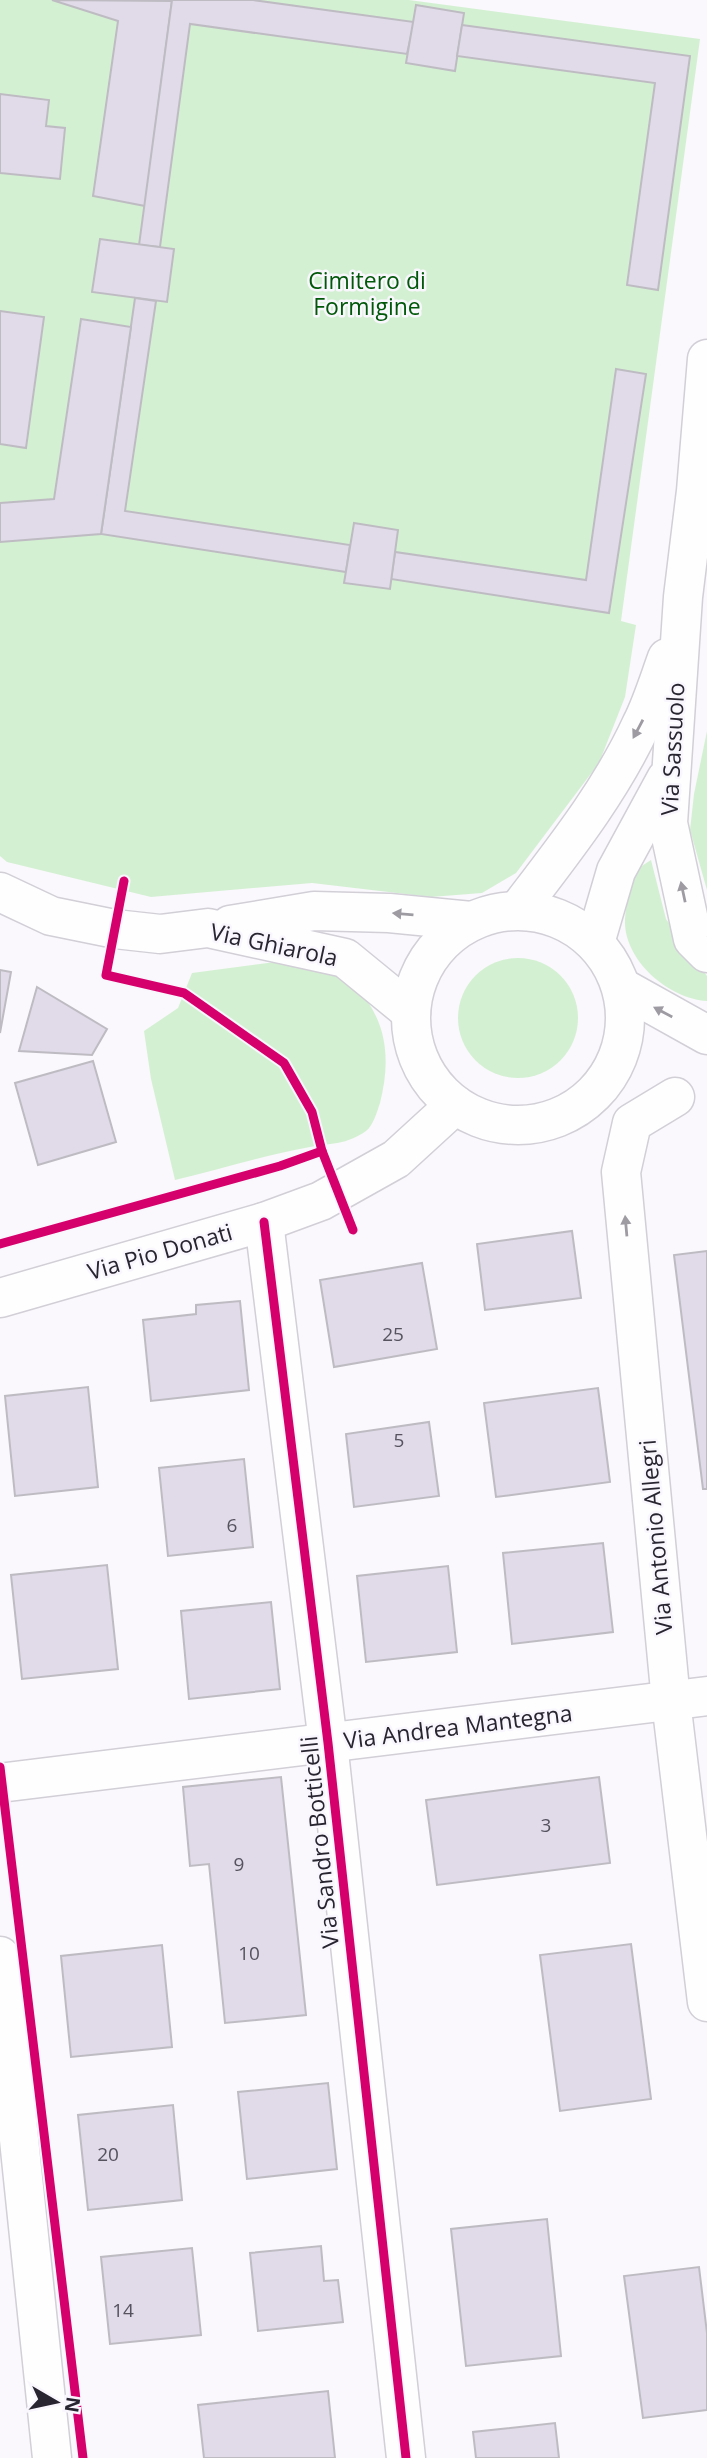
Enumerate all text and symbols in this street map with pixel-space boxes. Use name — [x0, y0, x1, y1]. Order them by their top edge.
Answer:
park label: Cimitero di Formigine — [308, 264, 426, 322]
street label: Via Sassuolo — [653, 682, 691, 816]
one-way arrow — [633, 720, 645, 740]
one-way arrow — [677, 881, 688, 903]
one-way arrow — [392, 908, 414, 919]
street label: Via Ghiarola — [208, 915, 341, 973]
one-way arrow — [653, 1006, 673, 1018]
one-way arrow — [620, 1214, 631, 1236]
street label: Via Pio Donati — [84, 1215, 236, 1287]
house number: 25 — [382, 1321, 404, 1347]
house number: 5 — [394, 1427, 404, 1453]
street label: Via Antonio Allegri — [631, 1438, 679, 1636]
house number: 6 — [227, 1512, 237, 1538]
street label: Via Andrea Mantegna — [342, 1696, 574, 1756]
street label: Via Sandro Botticelli — [292, 1734, 346, 1950]
house number: 3 — [541, 1812, 551, 1838]
house number: 9 — [234, 1851, 244, 1877]
house number: 10 — [238, 1940, 260, 1966]
house number: 20 — [97, 2141, 119, 2167]
house number: 14 — [112, 2297, 134, 2323]
north arrow — [21, 2367, 91, 2437]
text: N — [59, 2395, 87, 2414]

